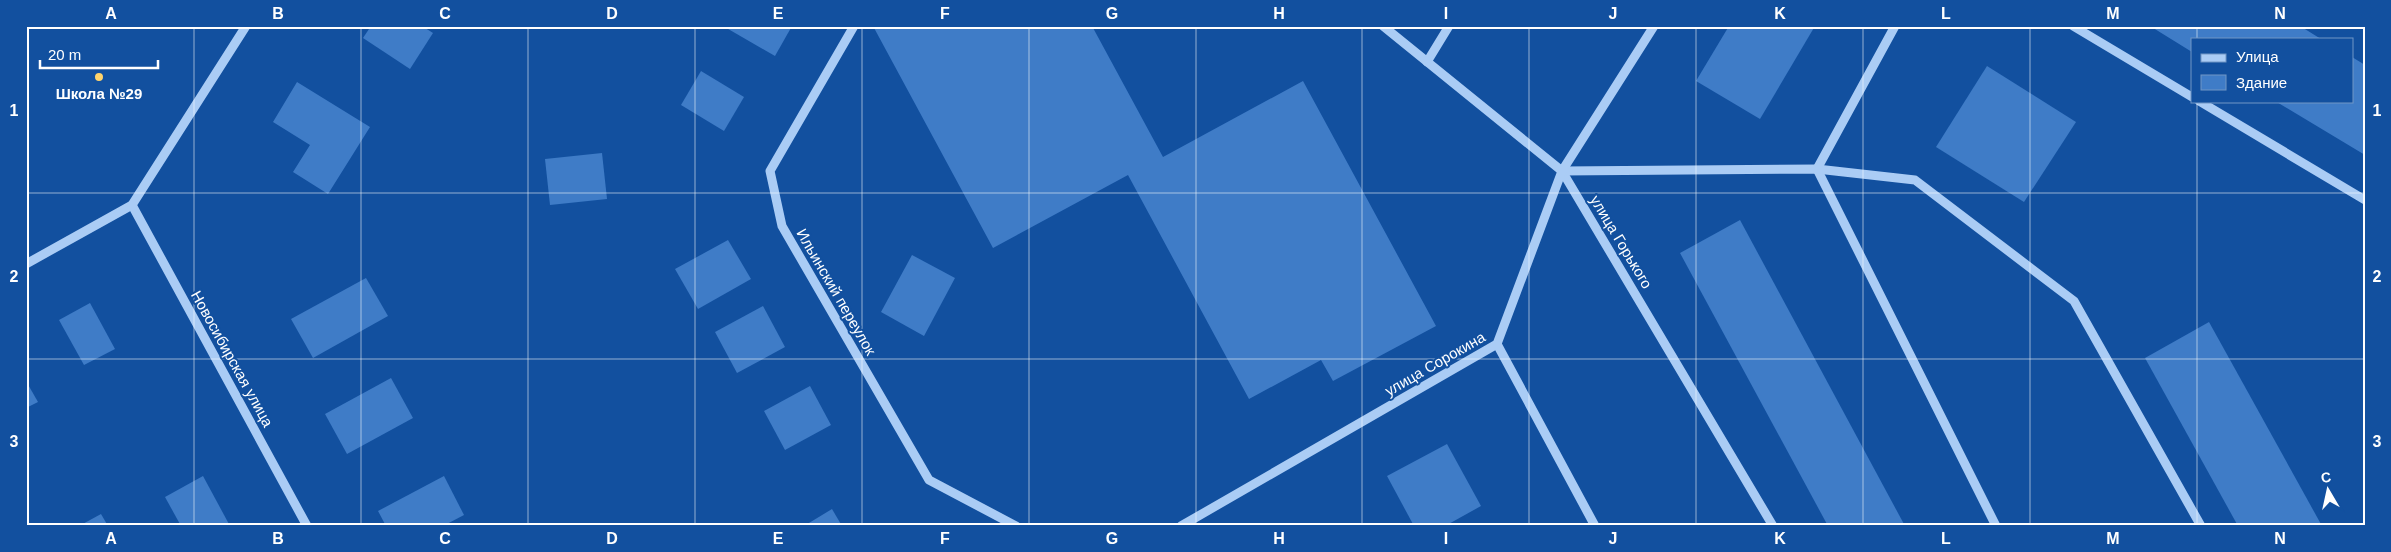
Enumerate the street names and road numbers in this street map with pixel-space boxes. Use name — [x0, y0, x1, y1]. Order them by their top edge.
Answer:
street label: улица Горького — [1587, 192, 1656, 291]
street label: Ильинский переулок — [793, 226, 880, 358]
street label: Новосибирская улица — [188, 288, 277, 430]
street label: улица Сорокина — [1382, 328, 1488, 399]

